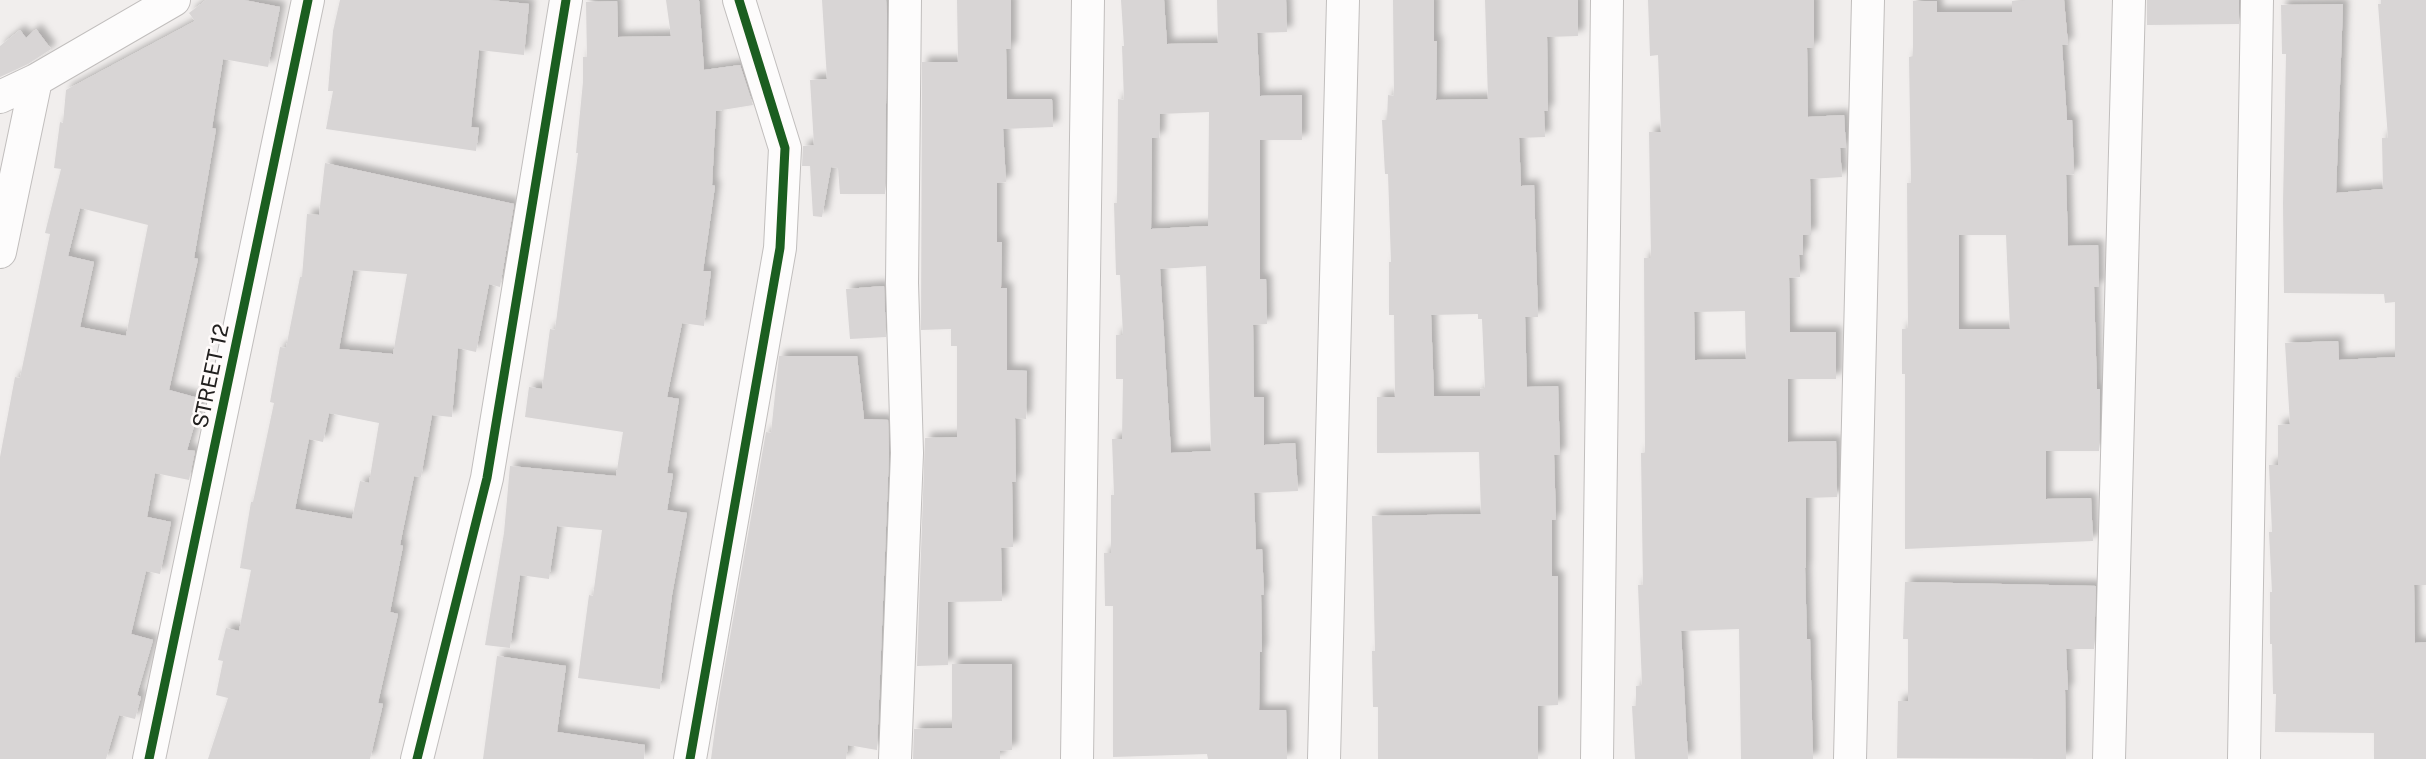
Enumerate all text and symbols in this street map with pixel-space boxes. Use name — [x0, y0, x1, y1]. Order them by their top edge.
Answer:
street label: STREET 12 — [187, 322, 234, 430]

